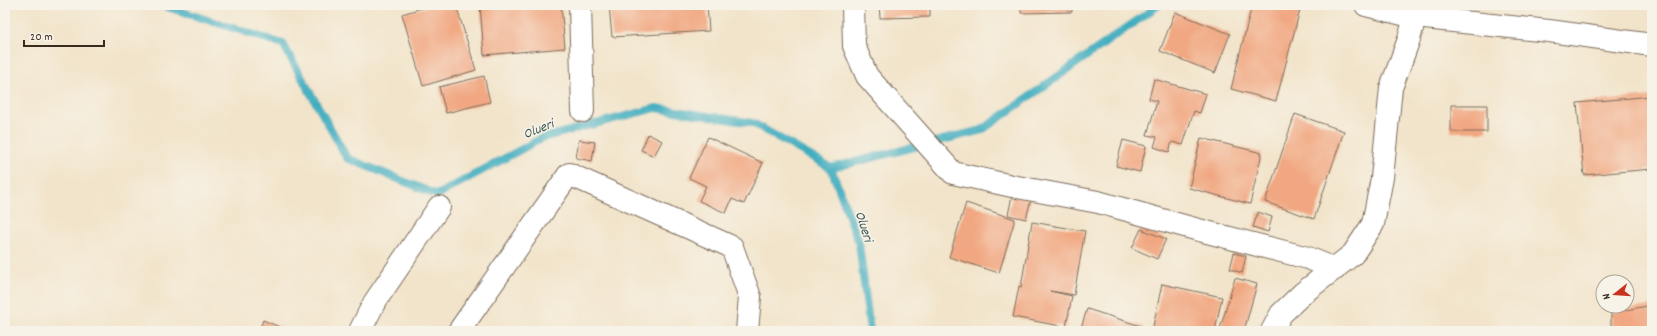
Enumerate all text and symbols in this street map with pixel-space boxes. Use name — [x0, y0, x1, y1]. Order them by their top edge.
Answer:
scale bar — [24, 22, 104, 48]
text: 20 m — [30, 29, 53, 46]
water label: Olueri — [520, 114, 559, 145]
water label: Olueri — [849, 209, 878, 247]
north arrow — [1595, 274, 1635, 314]
text: N — [1599, 291, 1616, 301]

